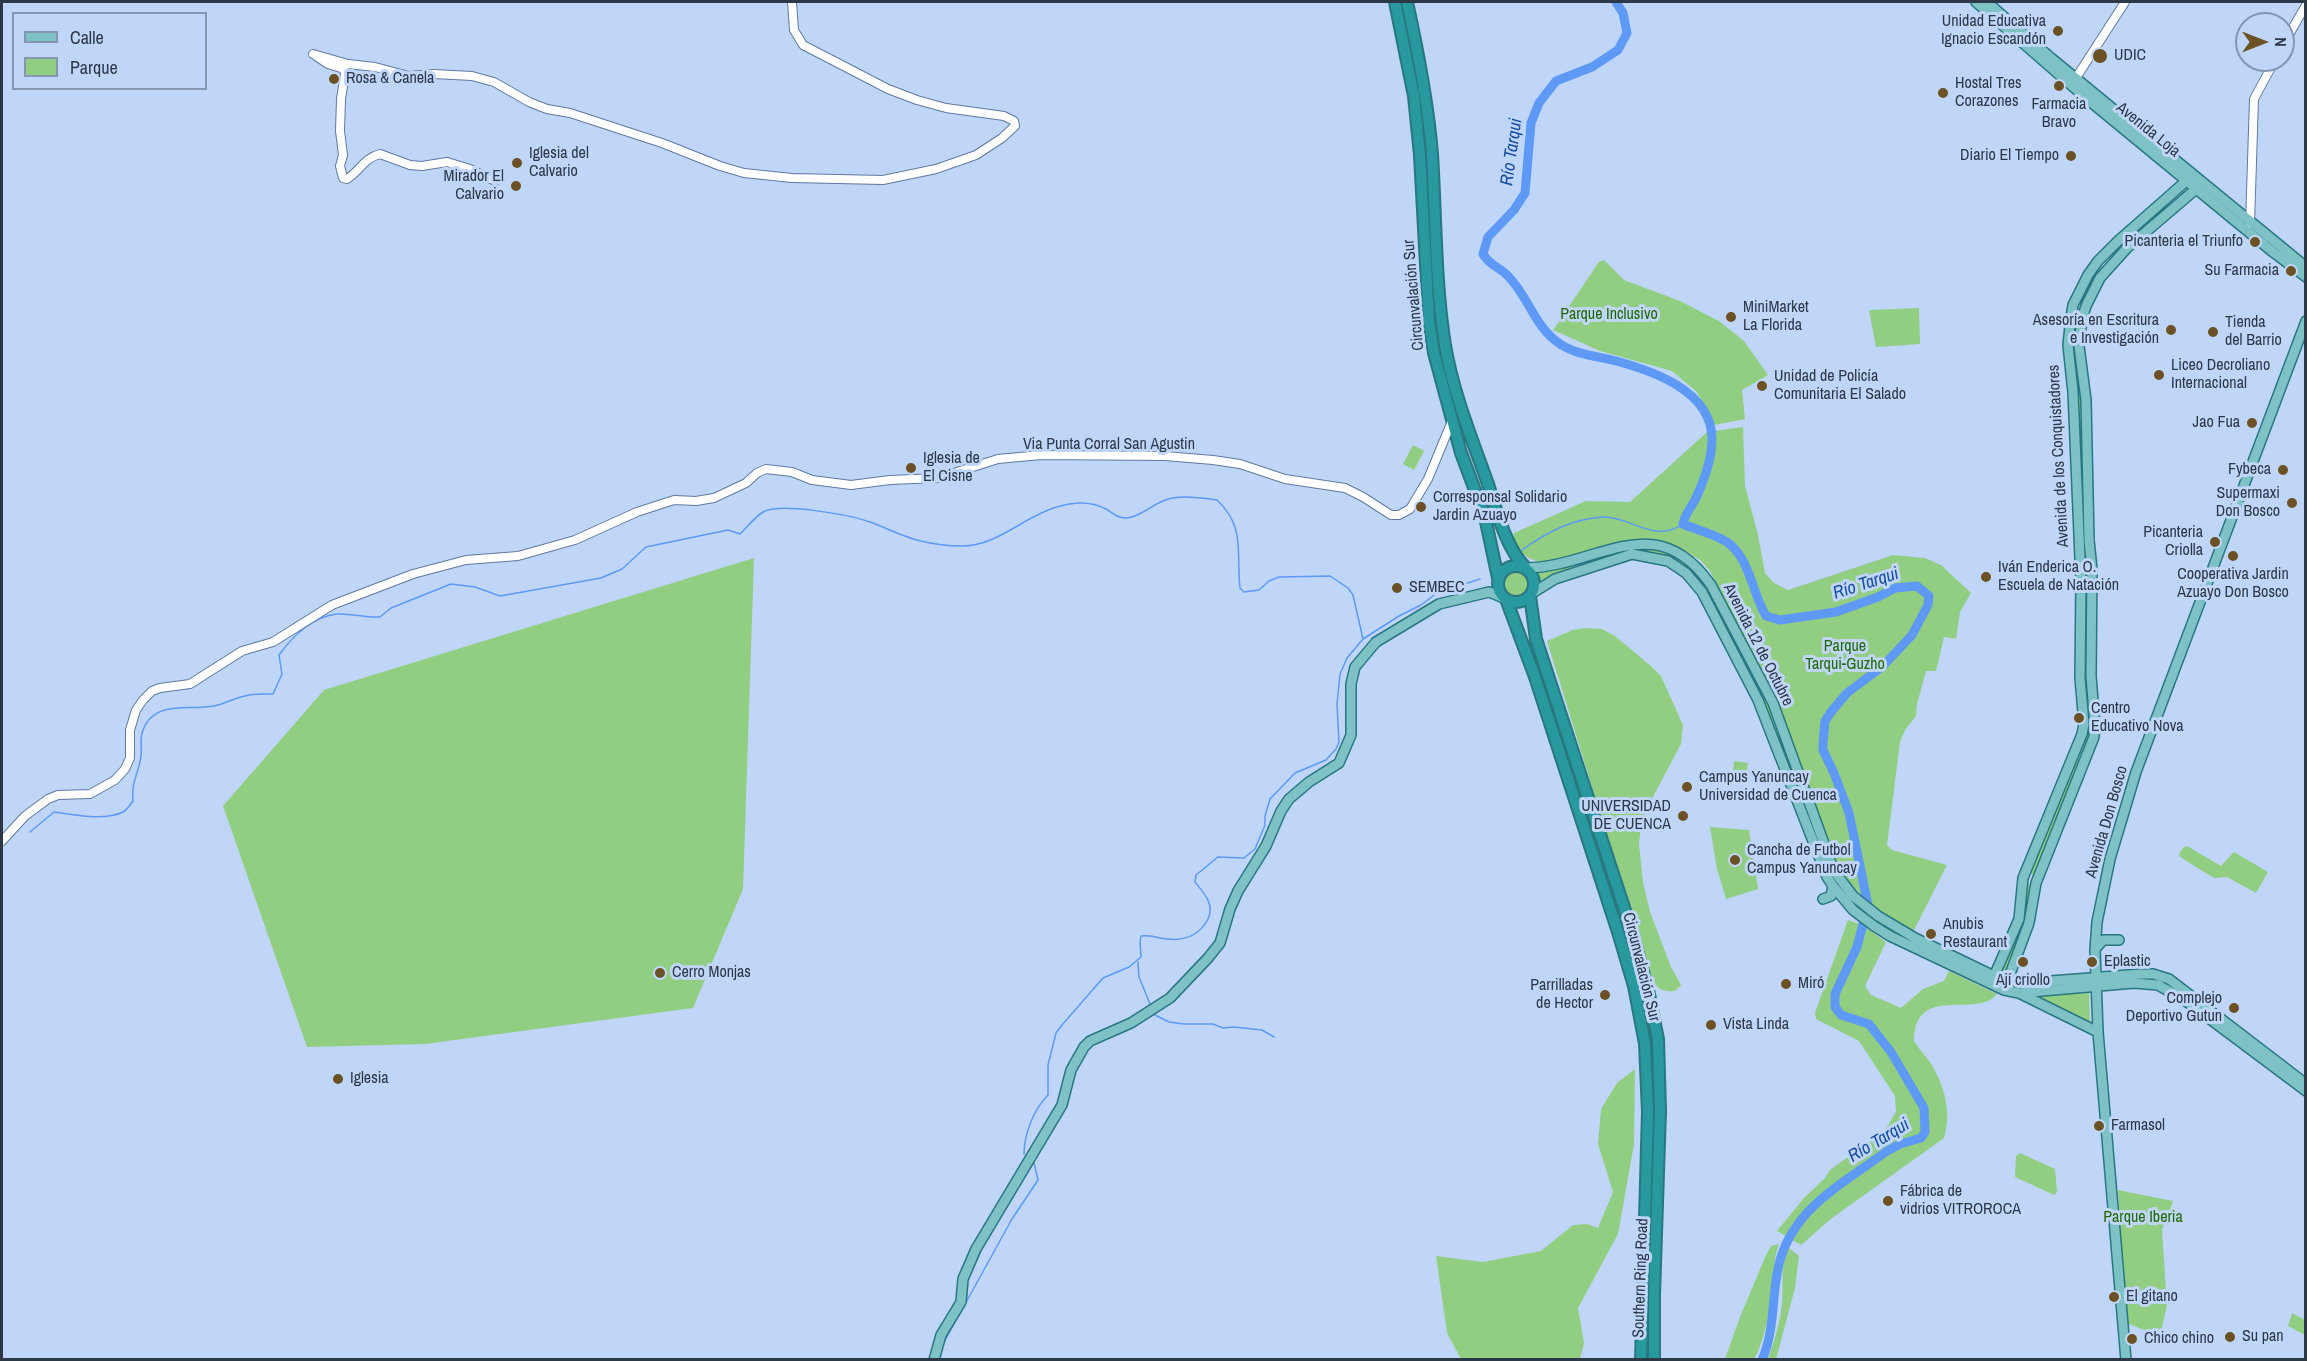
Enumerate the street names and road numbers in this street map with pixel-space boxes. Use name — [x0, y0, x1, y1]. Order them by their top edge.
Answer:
street label: Avenida Loja — [2112, 99, 2184, 161]
street label: Circunvalación Sur — [1400, 239, 1428, 351]
street label: Avenida de los Conquistadores — [2045, 364, 2073, 548]
street label: Via Punta Corral San Agustin — [1023, 435, 1195, 455]
street label: Avenida 12 de Octubre — [1719, 581, 1797, 709]
street label: Avenida Don Bosco — [2082, 764, 2132, 880]
street label: Circunvalación Sur — [1618, 911, 1664, 1023]
street label: Southern Ring Road — [1629, 1218, 1653, 1338]

